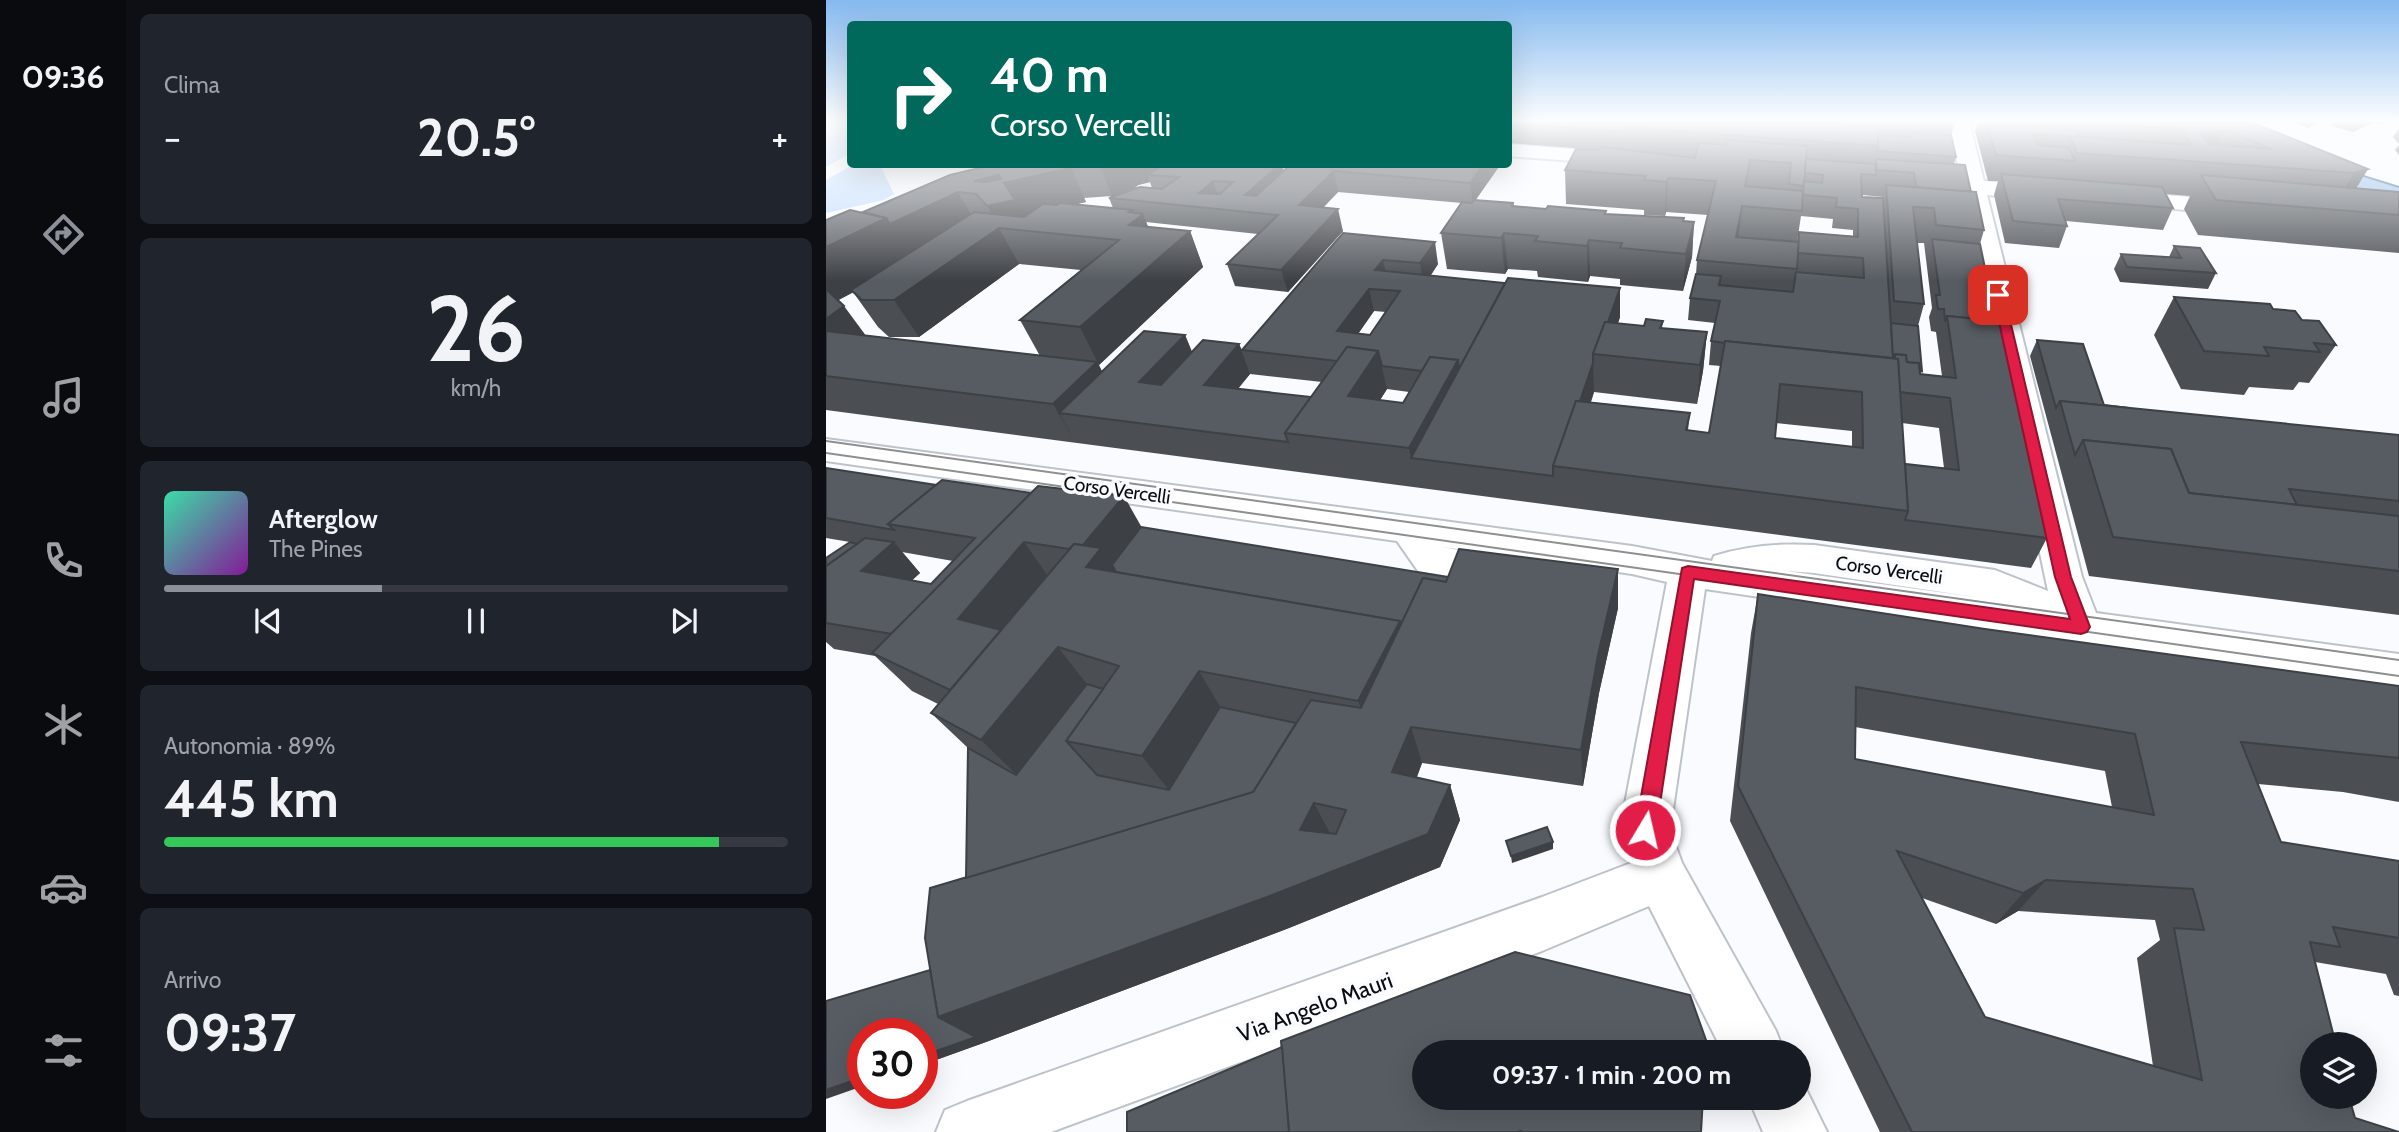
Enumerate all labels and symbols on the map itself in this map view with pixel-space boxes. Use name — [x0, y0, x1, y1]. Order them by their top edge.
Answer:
pin — [1968, 265, 2028, 325]
street label: Corso Vercelli — [1062, 471, 1172, 509]
street label: Corso Vercelli — [1834, 551, 1944, 589]
position arrow — [1608, 793, 1682, 867]
street label: Via Angelo Mauri — [1233, 966, 1397, 1048]
speed limit sign: 30 — [847, 1018, 938, 1109]

